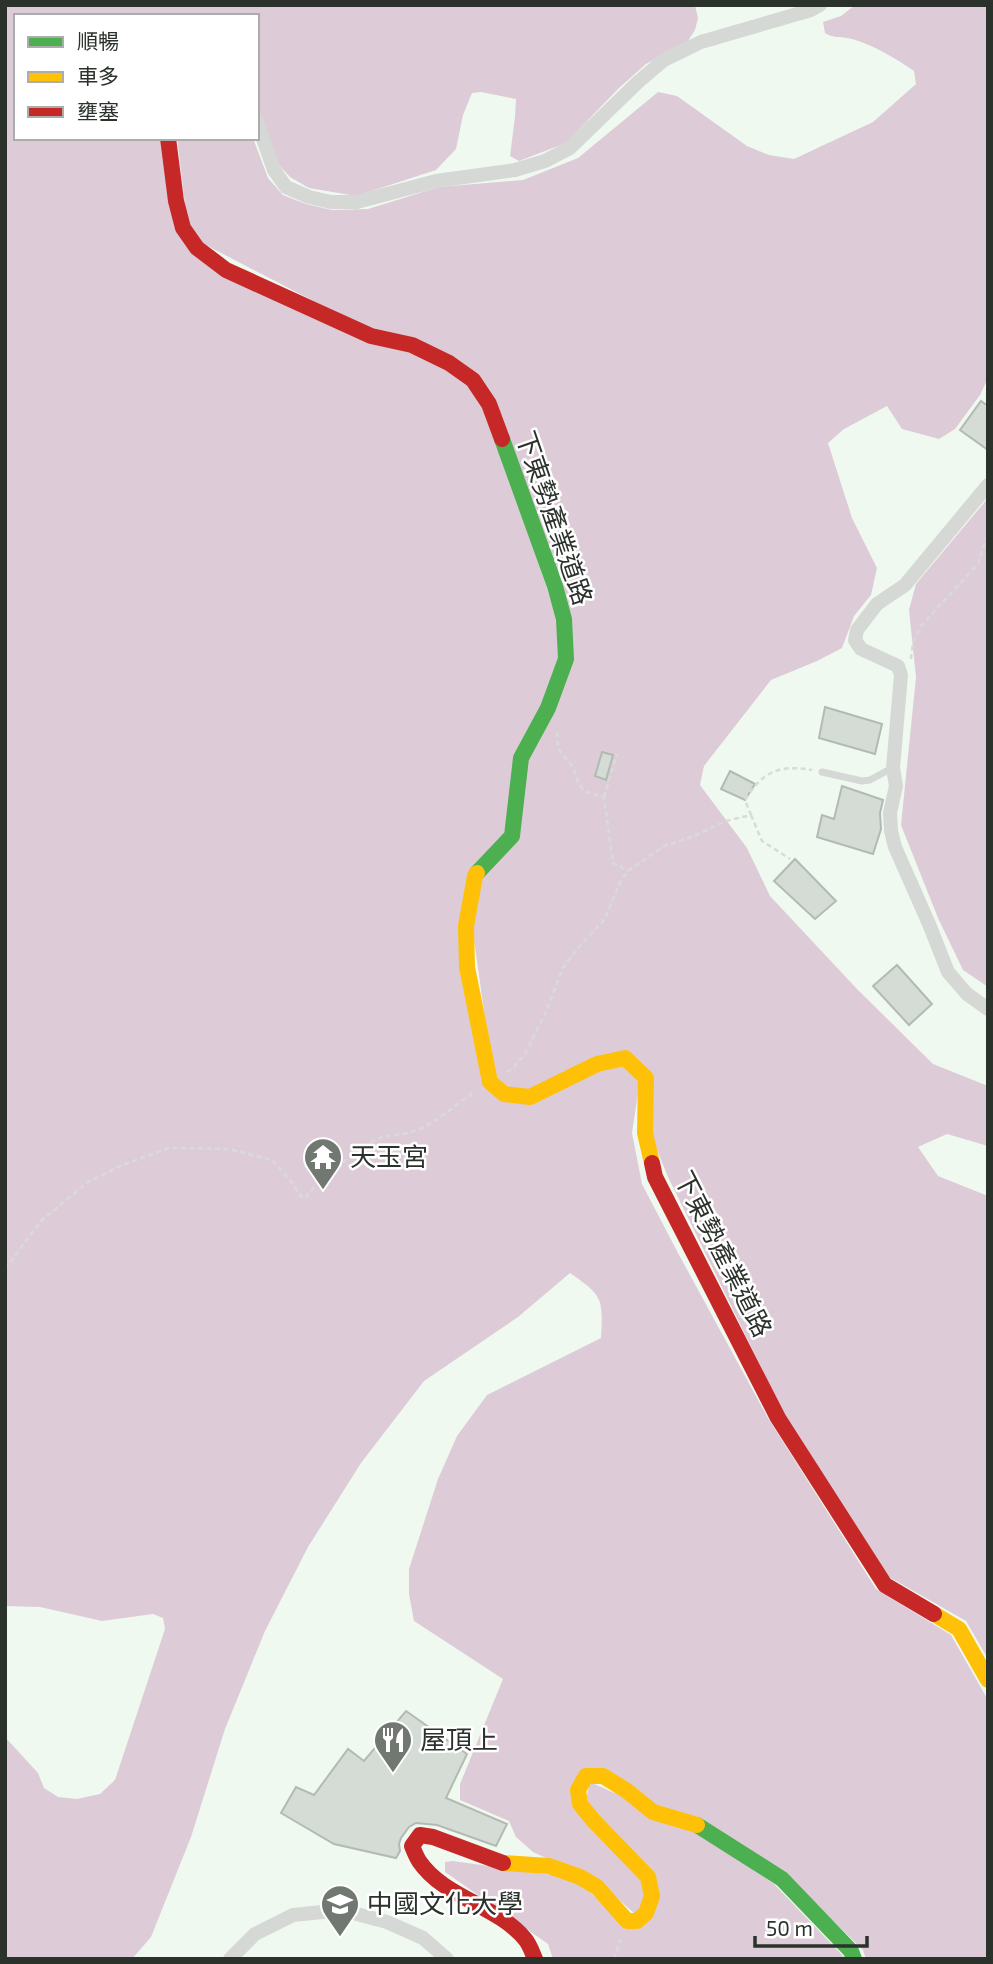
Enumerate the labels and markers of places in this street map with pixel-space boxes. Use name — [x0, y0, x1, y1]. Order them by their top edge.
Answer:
temple icon: 天玉宮 — [302, 1136, 344, 1191]
place label: 天玉宮 — [350, 1140, 428, 1171]
restaurant icon: 屋頂上 — [372, 1719, 414, 1774]
place label: 屋頂上 — [420, 1723, 498, 1754]
school or university icon: 中國文化大學 — [319, 1883, 361, 1938]
place label: 中國文化大學 — [367, 1887, 523, 1918]

